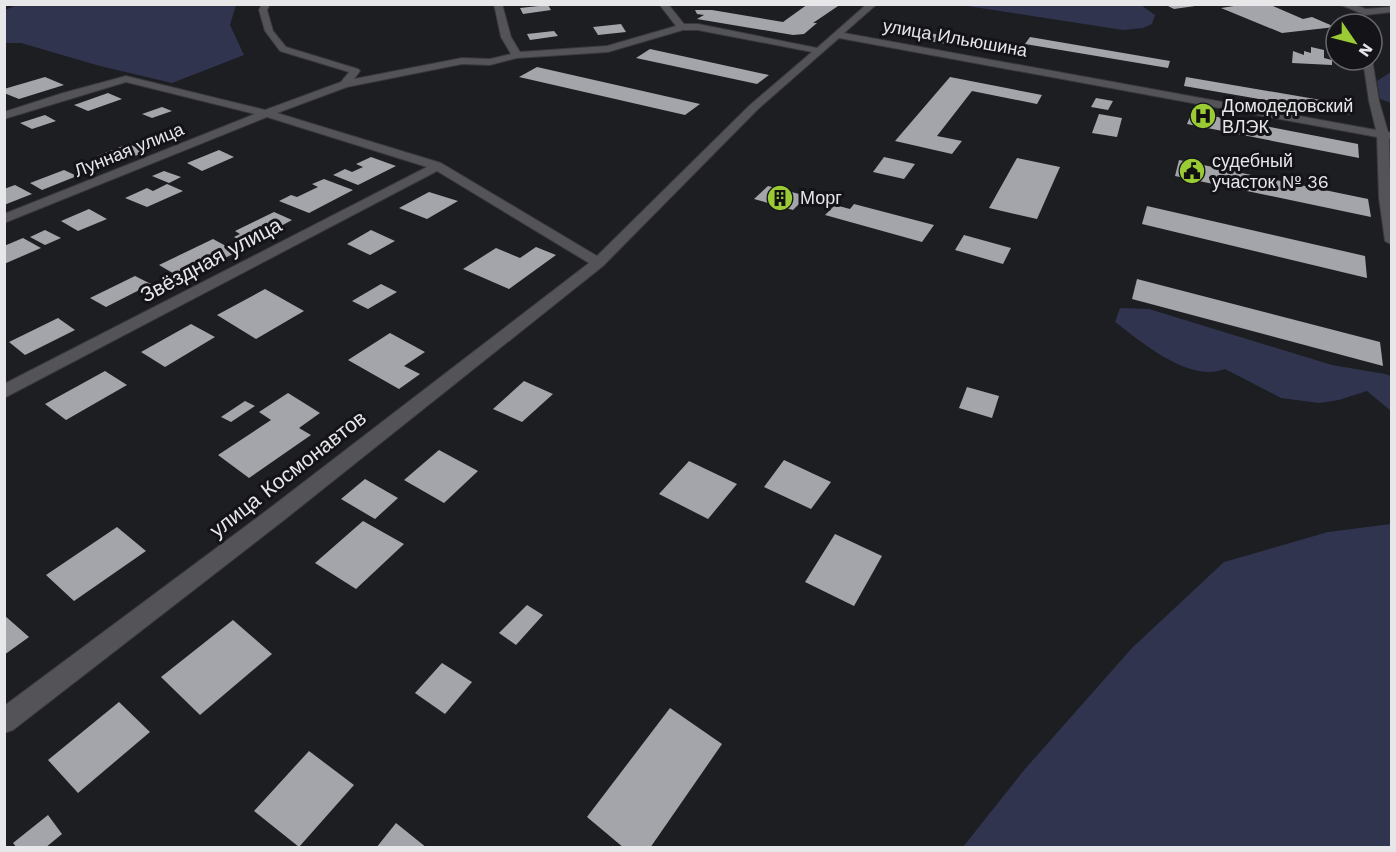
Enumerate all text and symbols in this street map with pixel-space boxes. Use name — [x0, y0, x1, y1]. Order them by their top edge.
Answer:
north arrow — [1324, 12, 1384, 72]
street label: улица Ильюшина — [881, 14, 1030, 61]
text: N — [1355, 40, 1377, 61]
place label: Домодедовский ВЛЭК — [1222, 95, 1353, 137]
hospital icon: Домодедовский ВЛЭК — [1188, 101, 1218, 131]
street label: Лунная улица — [71, 118, 188, 181]
place label: судебный участок № 36 — [1212, 150, 1329, 192]
public building icon: судебный участок № 36 — [1177, 156, 1207, 186]
building icon: Морг — [765, 183, 795, 213]
place label: Морг — [800, 187, 842, 208]
street label: Звёздная улица — [136, 212, 286, 307]
street label: улица Космонавтов — [205, 405, 371, 542]

